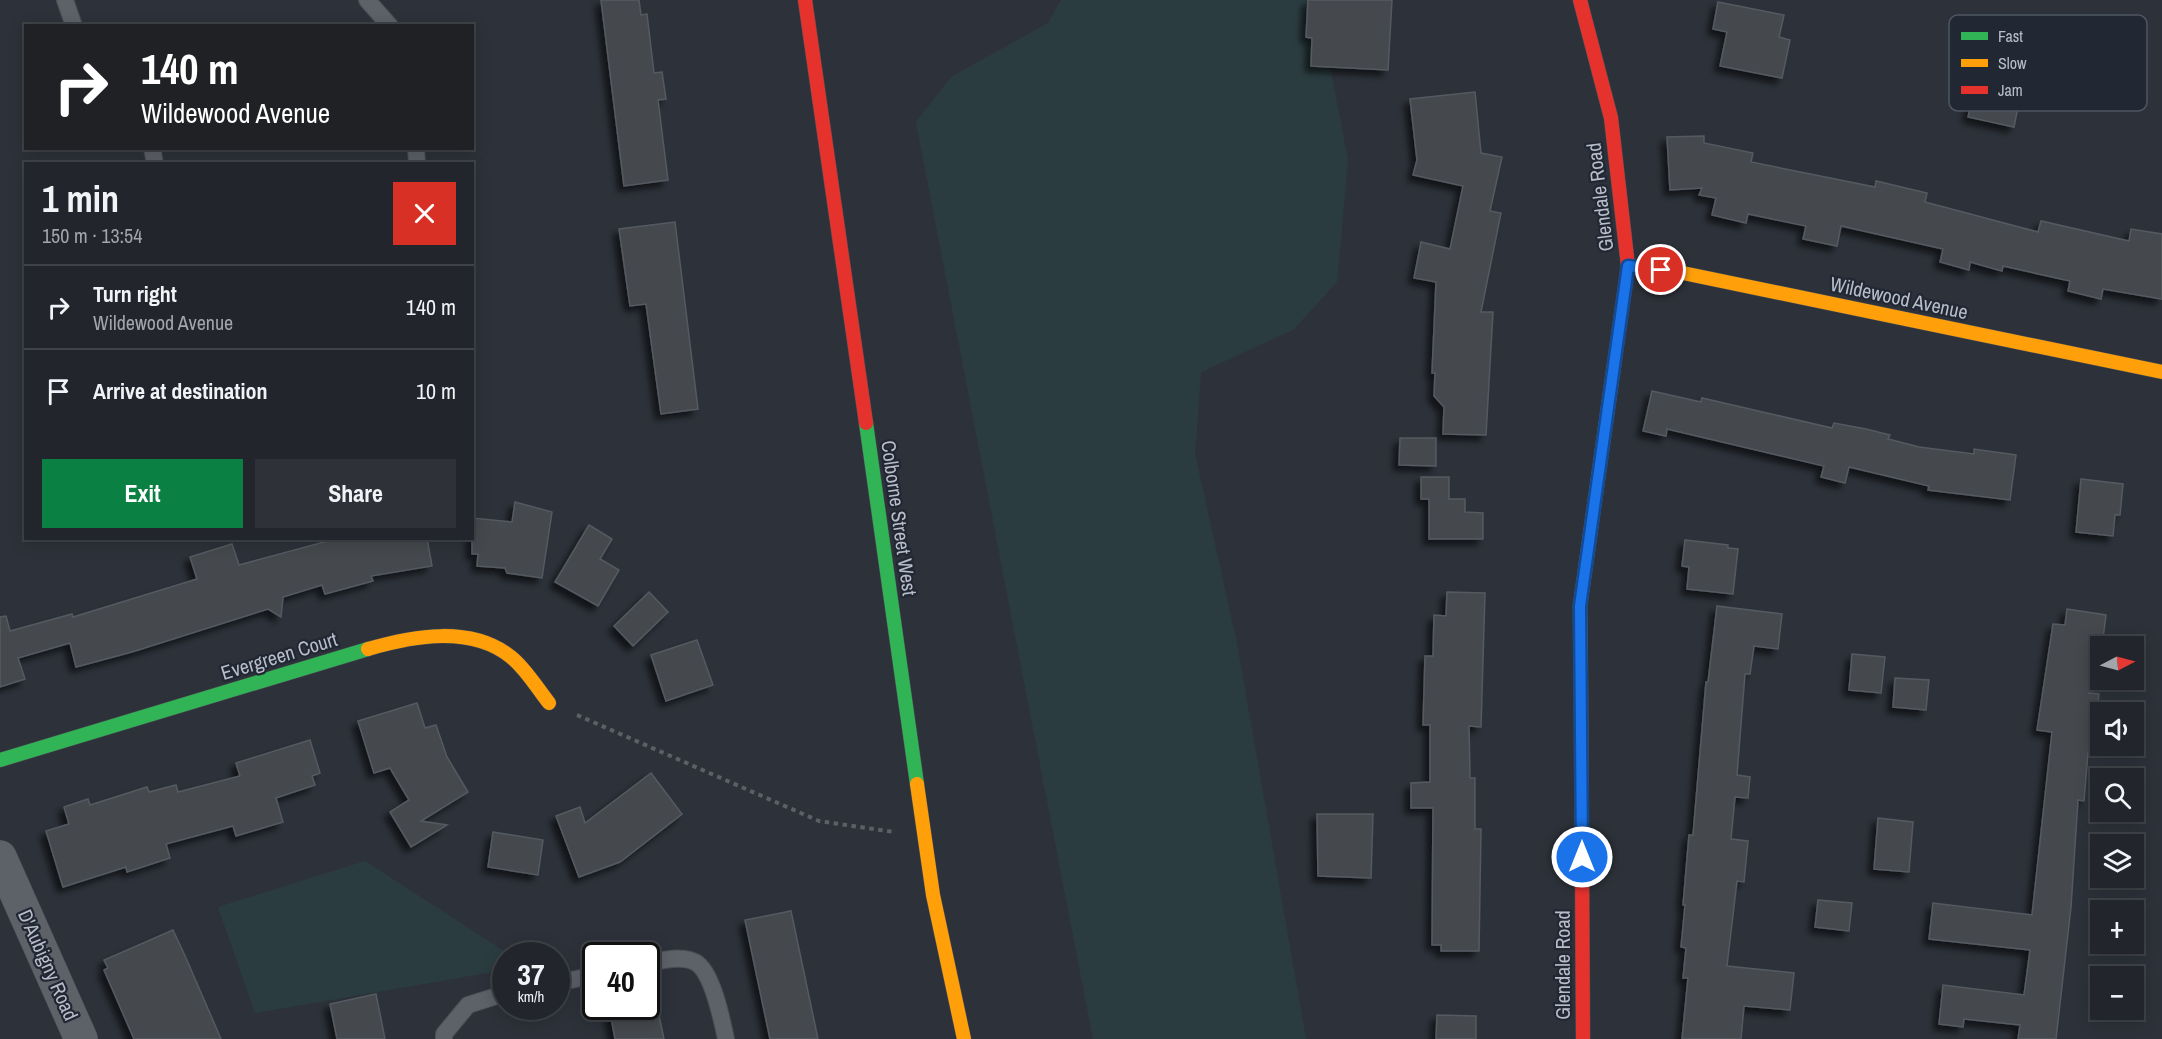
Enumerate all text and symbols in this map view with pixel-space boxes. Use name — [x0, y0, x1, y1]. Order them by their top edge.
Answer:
legend — [1949, 15, 2147, 111]
text: Fast — [1998, 25, 2023, 47]
text: 140 m — [141, 41, 239, 97]
icon: right — [42, 48, 120, 126]
text: Slow — [1998, 52, 2027, 74]
text: Jam — [1998, 79, 2023, 101]
text: Wildewood Avenue — [141, 95, 330, 131]
street label: Glendale Road — [1579, 141, 1620, 253]
text: 1 min — [42, 175, 119, 223]
button: close — [393, 182, 456, 245]
text: 150 m · 13:54 — [42, 222, 142, 249]
pin — [1635, 244, 1686, 295]
icon: arrive — [1644, 253, 1677, 286]
street label: Wildewood Avenue — [1828, 270, 1970, 325]
text: Turn right — [93, 279, 177, 309]
icon: right — [42, 291, 75, 324]
text: 140 m — [406, 292, 456, 322]
text: Wildewood Avenue — [93, 309, 233, 336]
icon: arrive — [42, 375, 75, 408]
text: Arrive at destination — [93, 376, 267, 406]
text: 10 m — [416, 376, 456, 406]
street label: Colborne Street West — [875, 439, 924, 598]
button: Exit — [42, 459, 243, 528]
button: Share — [255, 459, 456, 528]
street label: Evergreen Court — [217, 625, 341, 686]
north arrow — [2090, 636, 2144, 690]
map controls — [2090, 636, 2144, 1020]
button: sound — [2090, 702, 2144, 756]
button: search — [2090, 768, 2144, 822]
position arrow — [1550, 825, 1614, 889]
button: layers — [2090, 834, 2144, 888]
button: + — [2090, 900, 2144, 954]
street label: D'Aubigny Road — [12, 905, 85, 1025]
street label: Glendale Road — [1549, 910, 1576, 1020]
speed limit sign: 40 — [582, 942, 660, 1020]
text: 37 — [517, 954, 545, 994]
button: − — [2090, 966, 2144, 1020]
text: km/h — [518, 986, 544, 1007]

